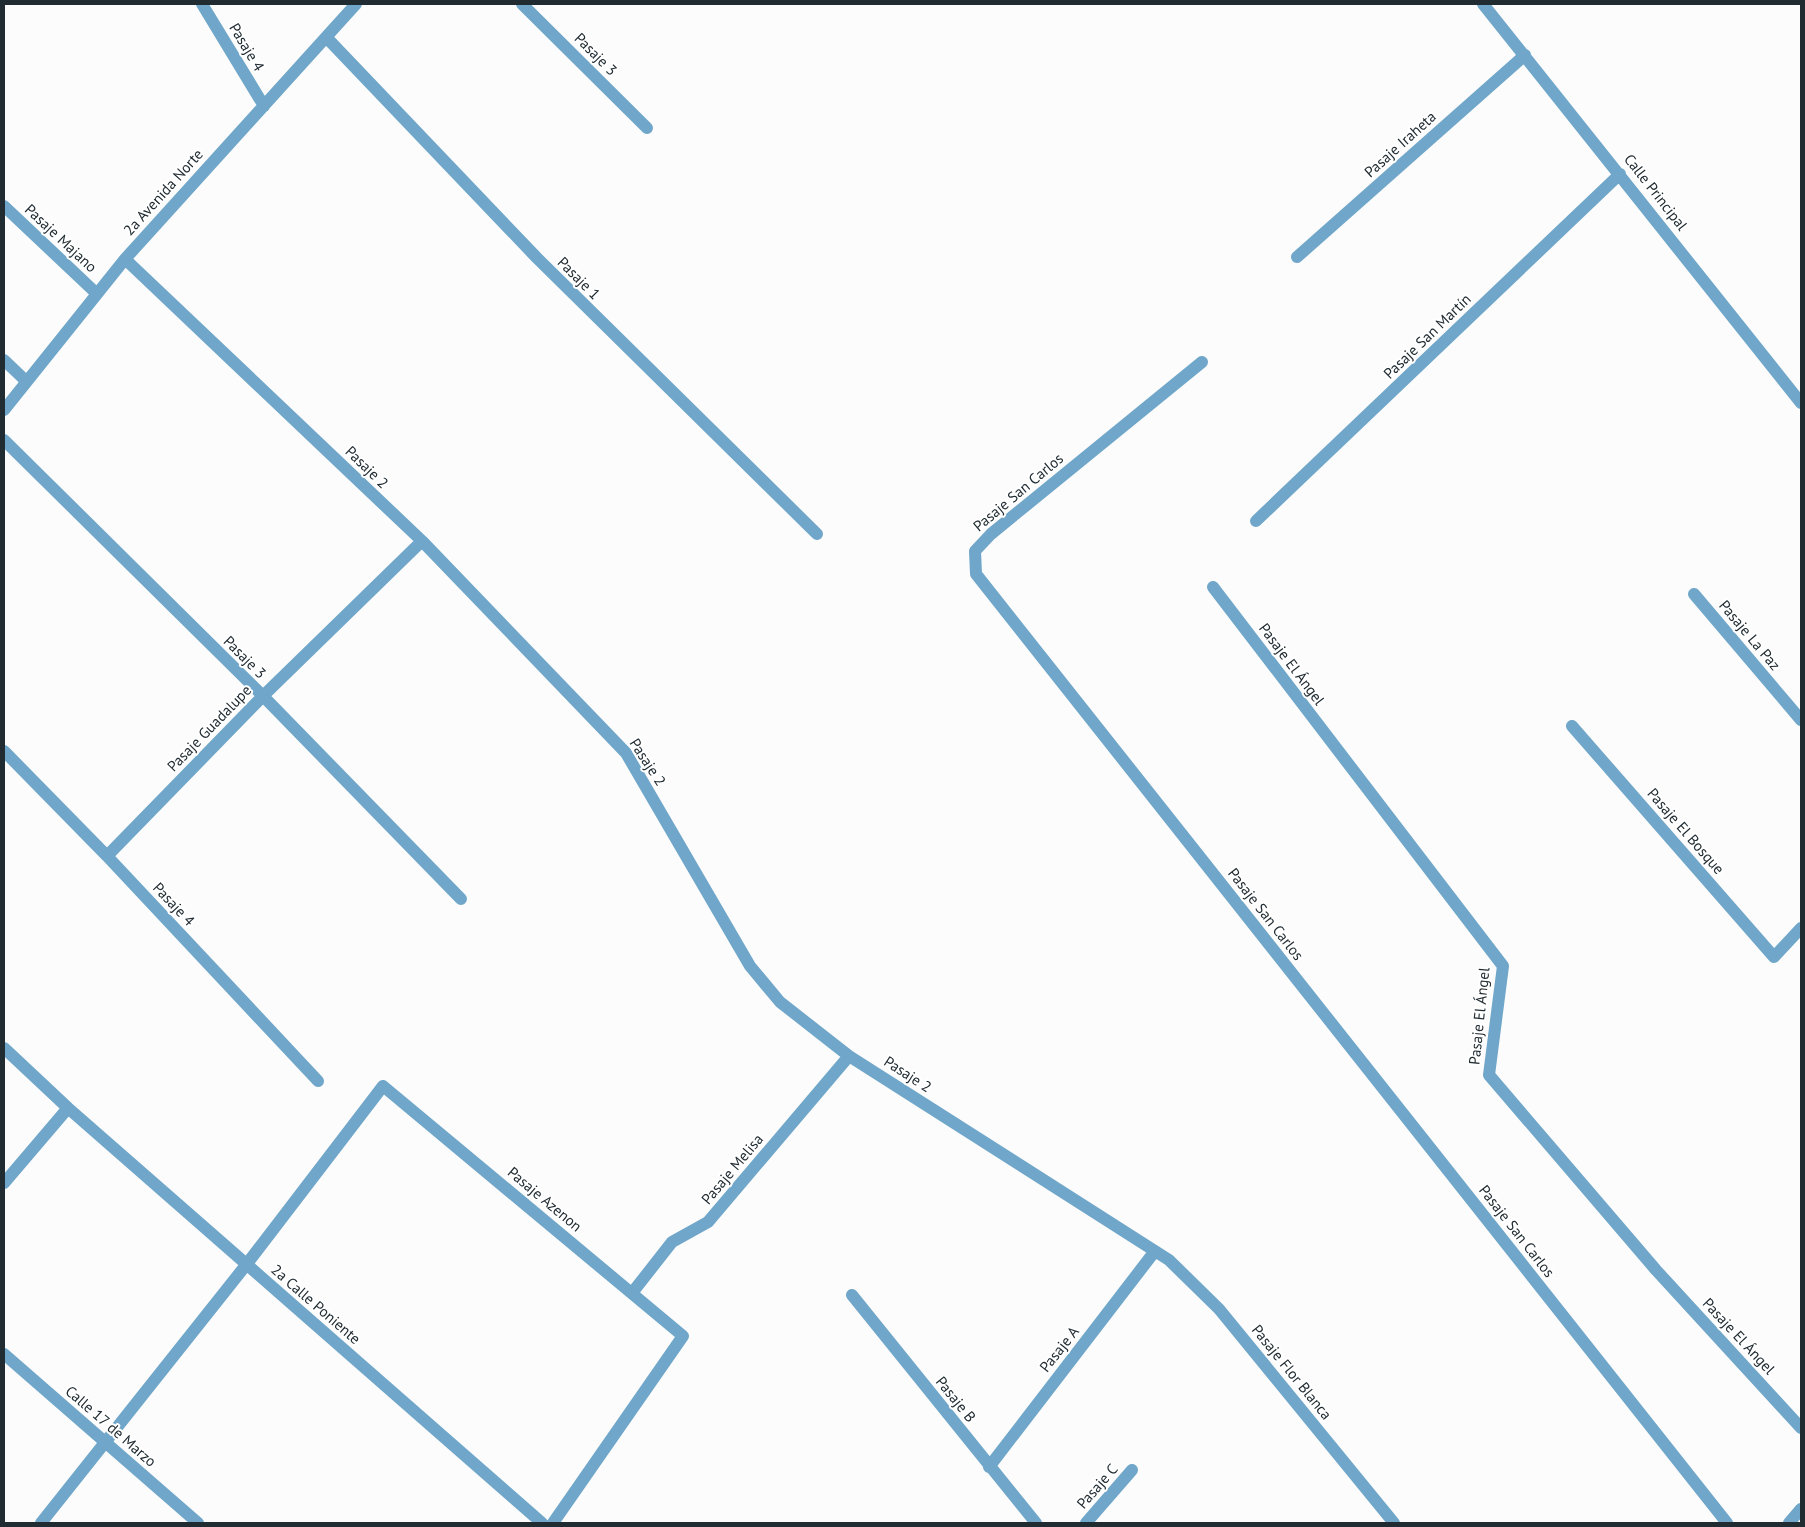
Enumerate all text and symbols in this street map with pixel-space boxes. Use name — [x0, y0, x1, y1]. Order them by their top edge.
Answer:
street label: Pasaje 4 — [225, 19, 269, 75]
street label: Pasaje 3 — [571, 29, 621, 79]
street label: Pasaje Iraheta — [1360, 107, 1440, 181]
street label: 2a Avenida Norte — [119, 145, 207, 239]
street label: Calle Principal — [1620, 150, 1692, 235]
street label: Pasaje Majano — [21, 200, 101, 276]
street label: Pasaje 1 — [554, 253, 604, 303]
street label: Pasaje San Martín — [1379, 289, 1475, 383]
street label: Pasaje 2 — [341, 442, 393, 492]
street label: Pasaje San Carlos — [969, 449, 1067, 535]
street label: Pasaje La Paz — [1715, 596, 1785, 674]
street label: Pasaje El Ángel — [1255, 619, 1329, 709]
street label: Pasaje 3 — [220, 632, 270, 682]
street label: Pasaje Guadalupe — [163, 681, 255, 775]
street label: Pasaje 2 — [626, 735, 670, 789]
street label: Pasaje El Bosque — [1643, 784, 1729, 878]
street label: Pasaje San Carlos — [1224, 864, 1308, 964]
street label: Pasaje 4 — [149, 878, 199, 930]
street label: Pasaje El Ángel — [1464, 966, 1494, 1066]
street label: Pasaje 2 — [881, 1052, 935, 1096]
street label: Pasaje Melisa — [697, 1130, 767, 1208]
street label: Pasaje Azenon — [504, 1162, 586, 1236]
street label: Pasaje San Carlos — [1475, 1181, 1559, 1281]
street label: 2a Calle Poniente — [267, 1260, 365, 1348]
street label: Pasaje El Ángel — [1699, 1294, 1780, 1379]
street label: Pasaje Flor Blanca — [1248, 1321, 1336, 1423]
street label: Pasaje A — [1035, 1322, 1083, 1376]
street label: Pasaje B — [932, 1372, 980, 1426]
street label: Calle 17 de Marzo — [62, 1381, 160, 1471]
street label: Pasaje C — [1072, 1460, 1122, 1512]

